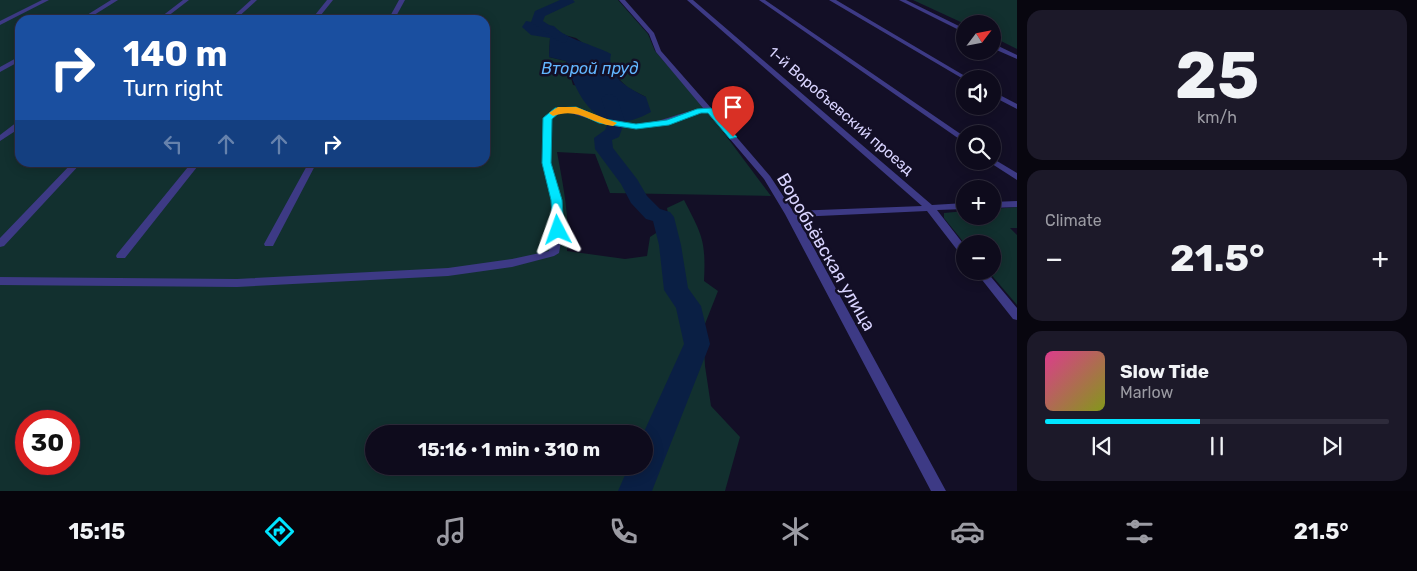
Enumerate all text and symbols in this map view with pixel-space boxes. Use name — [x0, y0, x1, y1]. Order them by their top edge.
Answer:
north arrow — [956, 15, 1001, 60]
map controls — [956, 15, 1001, 280]
text: 140 m — [123, 33, 228, 75]
icon: right — [40, 35, 105, 100]
text: 25 — [1175, 37, 1259, 114]
street label: 1-й Воробъевский проезд — [765, 43, 917, 179]
water label: Второй пруд — [541, 59, 639, 78]
button: sound — [956, 70, 1001, 115]
text: Turn right — [123, 75, 223, 102]
pin — [712, 86, 754, 137]
icon: arrive — [719, 93, 747, 121]
text: km/h — [1197, 108, 1237, 127]
button: search — [956, 125, 1001, 170]
icon: left — [159, 130, 187, 158]
icon: ahead — [212, 130, 240, 158]
icon: ahead — [265, 130, 293, 158]
icon: right — [318, 130, 346, 158]
street label: Воробьёвская улица — [772, 169, 880, 335]
button: + — [956, 180, 1001, 225]
position arrow — [531, 203, 583, 255]
text: Climate — [1045, 211, 1102, 230]
button: − — [956, 235, 1001, 280]
text: 21.5° — [1170, 235, 1265, 281]
text: − — [1045, 242, 1063, 275]
text: + — [1372, 242, 1389, 275]
text: Slow Tide — [1120, 360, 1209, 383]
text: Marlow — [1120, 383, 1173, 402]
speed limit sign: 30 — [15, 410, 80, 475]
icon: previous — [1088, 432, 1116, 460]
icon: pause — [1203, 432, 1231, 460]
icon: next — [1318, 432, 1346, 460]
text: 15:16 · 1 min · 310 m — [418, 438, 600, 461]
icon: directions — [262, 514, 297, 549]
icon: music — [434, 514, 469, 549]
icon: phone — [606, 514, 641, 549]
icon: climate — [778, 514, 813, 549]
icon: car — [950, 514, 985, 549]
icon: filters — [1122, 514, 1157, 549]
text: 15:15 — [68, 518, 125, 545]
text: 21.5° — [1294, 518, 1349, 545]

